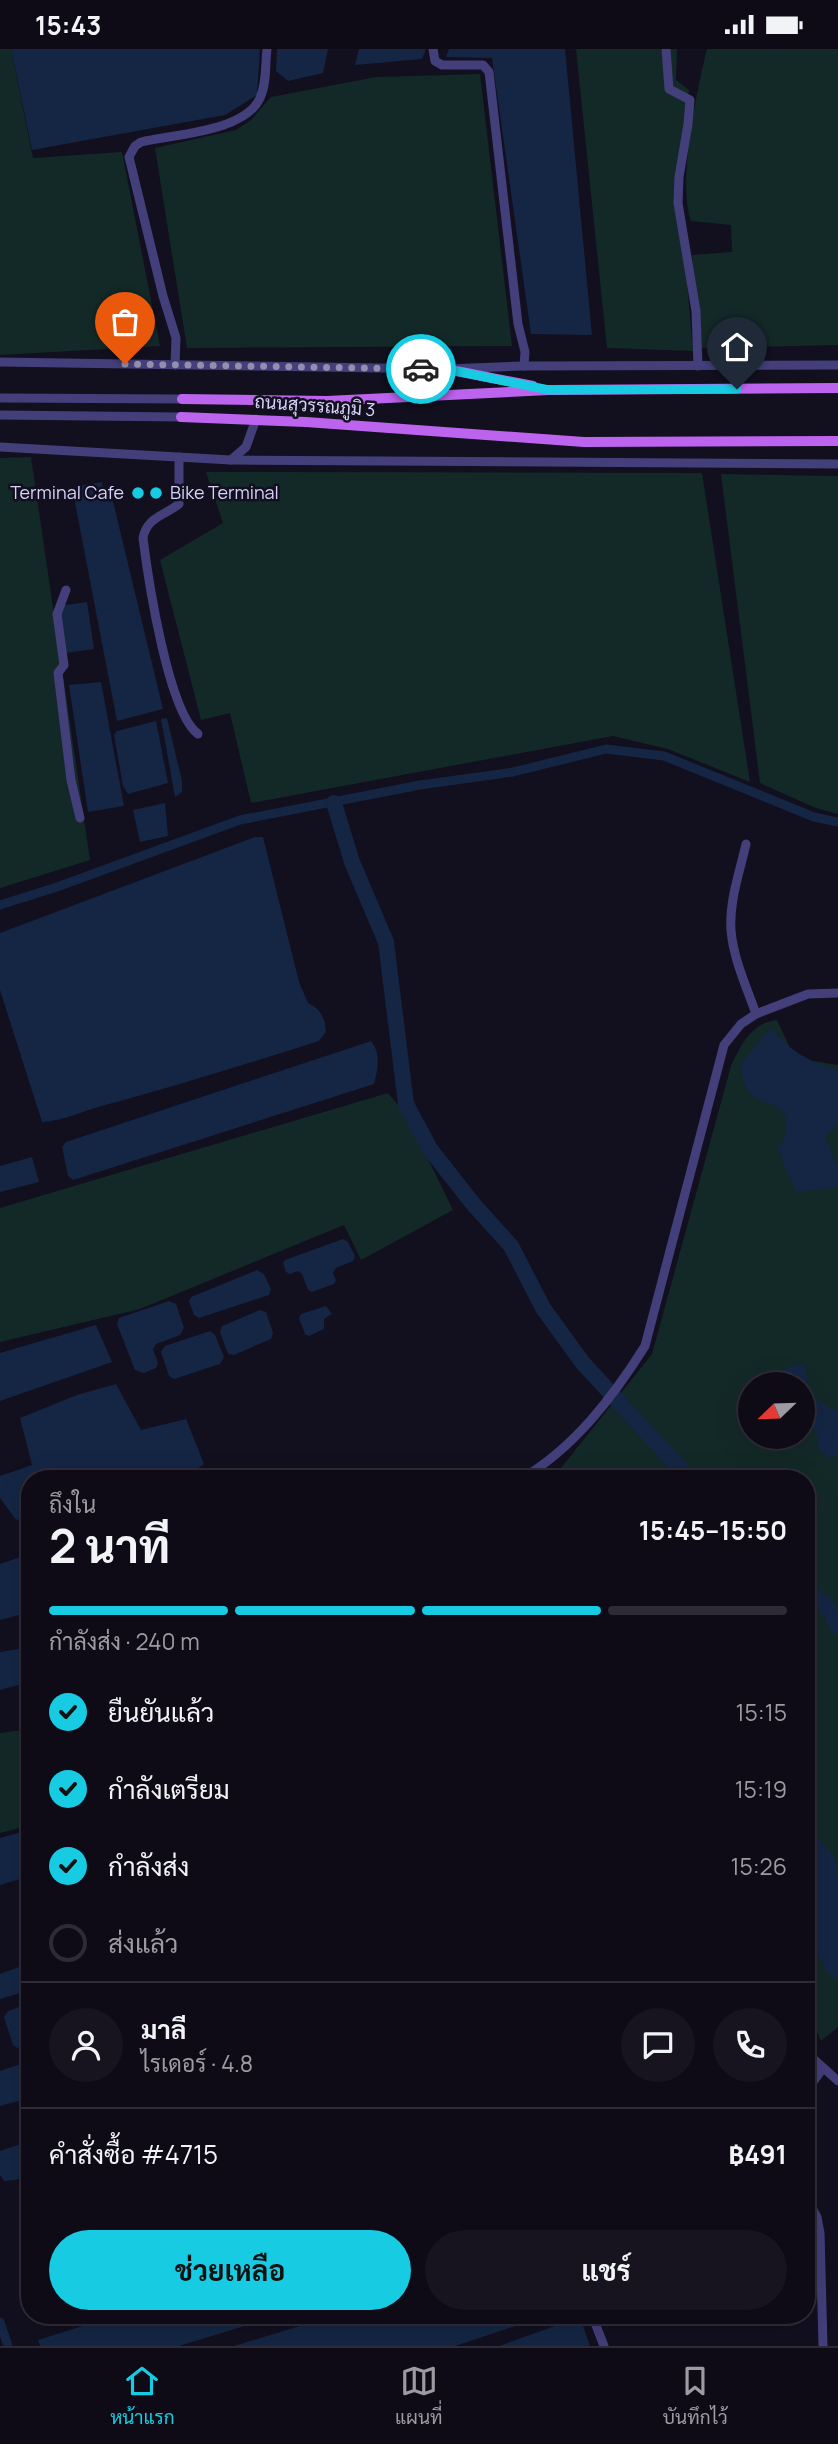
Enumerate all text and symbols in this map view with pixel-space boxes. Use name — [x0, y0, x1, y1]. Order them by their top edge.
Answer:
text: 15:43 — [35, 7, 101, 43]
pin — [95, 292, 155, 364]
icon: bag — [106, 303, 144, 341]
pin — [707, 317, 767, 389]
icon: home — [718, 328, 756, 366]
courier — [386, 334, 456, 404]
icon: car — [402, 350, 440, 388]
street label: ถนนสุวรรณภูมิ 3 — [254, 389, 376, 423]
place label: Terminal Cafe — [10, 480, 124, 504]
place label: Bike Terminal — [170, 480, 279, 504]
marker: Terminal Cafe — [130, 485, 146, 501]
marker: Bike Terminal — [148, 485, 164, 501]
north arrow — [738, 1372, 816, 1449]
map controls — [738, 1372, 815, 1449]
text: ถึงใน — [49, 1488, 96, 1520]
text: 15:45–15:50 — [639, 1512, 787, 1548]
text: 2 นาที — [49, 1514, 170, 1577]
text: กำลังส่ง · 240 m — [49, 1625, 200, 1657]
icon: check — [49, 1693, 87, 1731]
text: ยืนยันแล้ว — [108, 1694, 214, 1730]
text: 15:15 — [736, 1696, 787, 1728]
icon: check — [49, 1770, 87, 1808]
text: กำลังเตรียม — [108, 1771, 230, 1807]
text: 15:19 — [735, 1773, 787, 1805]
icon: check — [49, 1847, 87, 1885]
text: กำลังส่ง — [108, 1848, 189, 1884]
text: 15:26 — [730, 1850, 787, 1882]
text: ส่งแล้ว — [108, 1925, 178, 1961]
button: person — [49, 2008, 123, 2082]
button: chat — [621, 2008, 695, 2082]
button: phone — [713, 2008, 787, 2082]
text: มาลี — [141, 2011, 186, 2047]
text: ไรเดอร์ · 4.8 — [141, 2047, 253, 2079]
text: คำสั่งซื้อ #4715 — [49, 2136, 218, 2172]
text: ฿491 — [729, 2136, 787, 2172]
button: ช่วยเหลือ — [49, 2230, 411, 2310]
button: แชร์ — [425, 2230, 787, 2310]
tab: หน้าแรก — [110, 2362, 175, 2430]
tab: แผนที่ — [395, 2362, 442, 2430]
tab: บันทึกไว้ — [663, 2362, 728, 2430]

